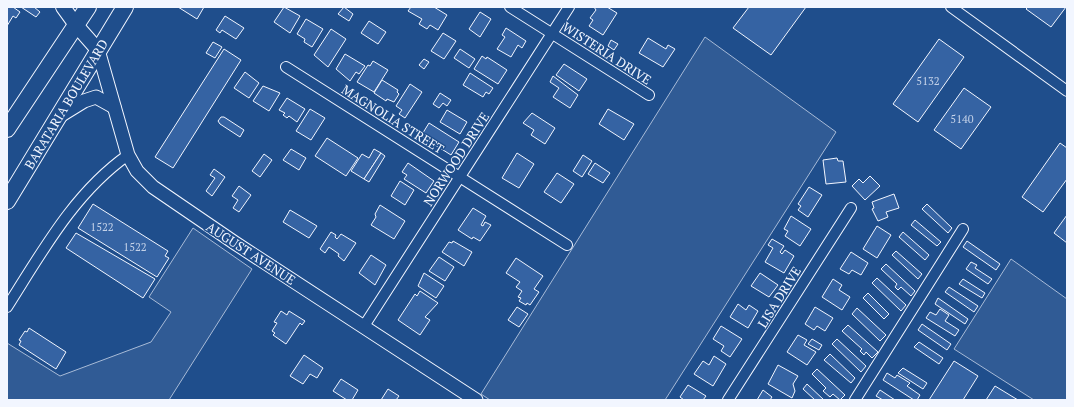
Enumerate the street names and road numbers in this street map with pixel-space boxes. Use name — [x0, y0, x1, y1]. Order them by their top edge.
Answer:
street label: WISTERIA DRIVE — [559, 18, 655, 88]
street label: BARATARIA BOULEVARD — [20, 36, 112, 172]
street label: MAGNOLIA STREET — [338, 80, 448, 158]
street label: NORWOOD DRIVE — [419, 109, 493, 209]
street label: AUGUST AVENUE — [203, 217, 299, 289]
street label: LISA DRIVE — [753, 263, 805, 331]

